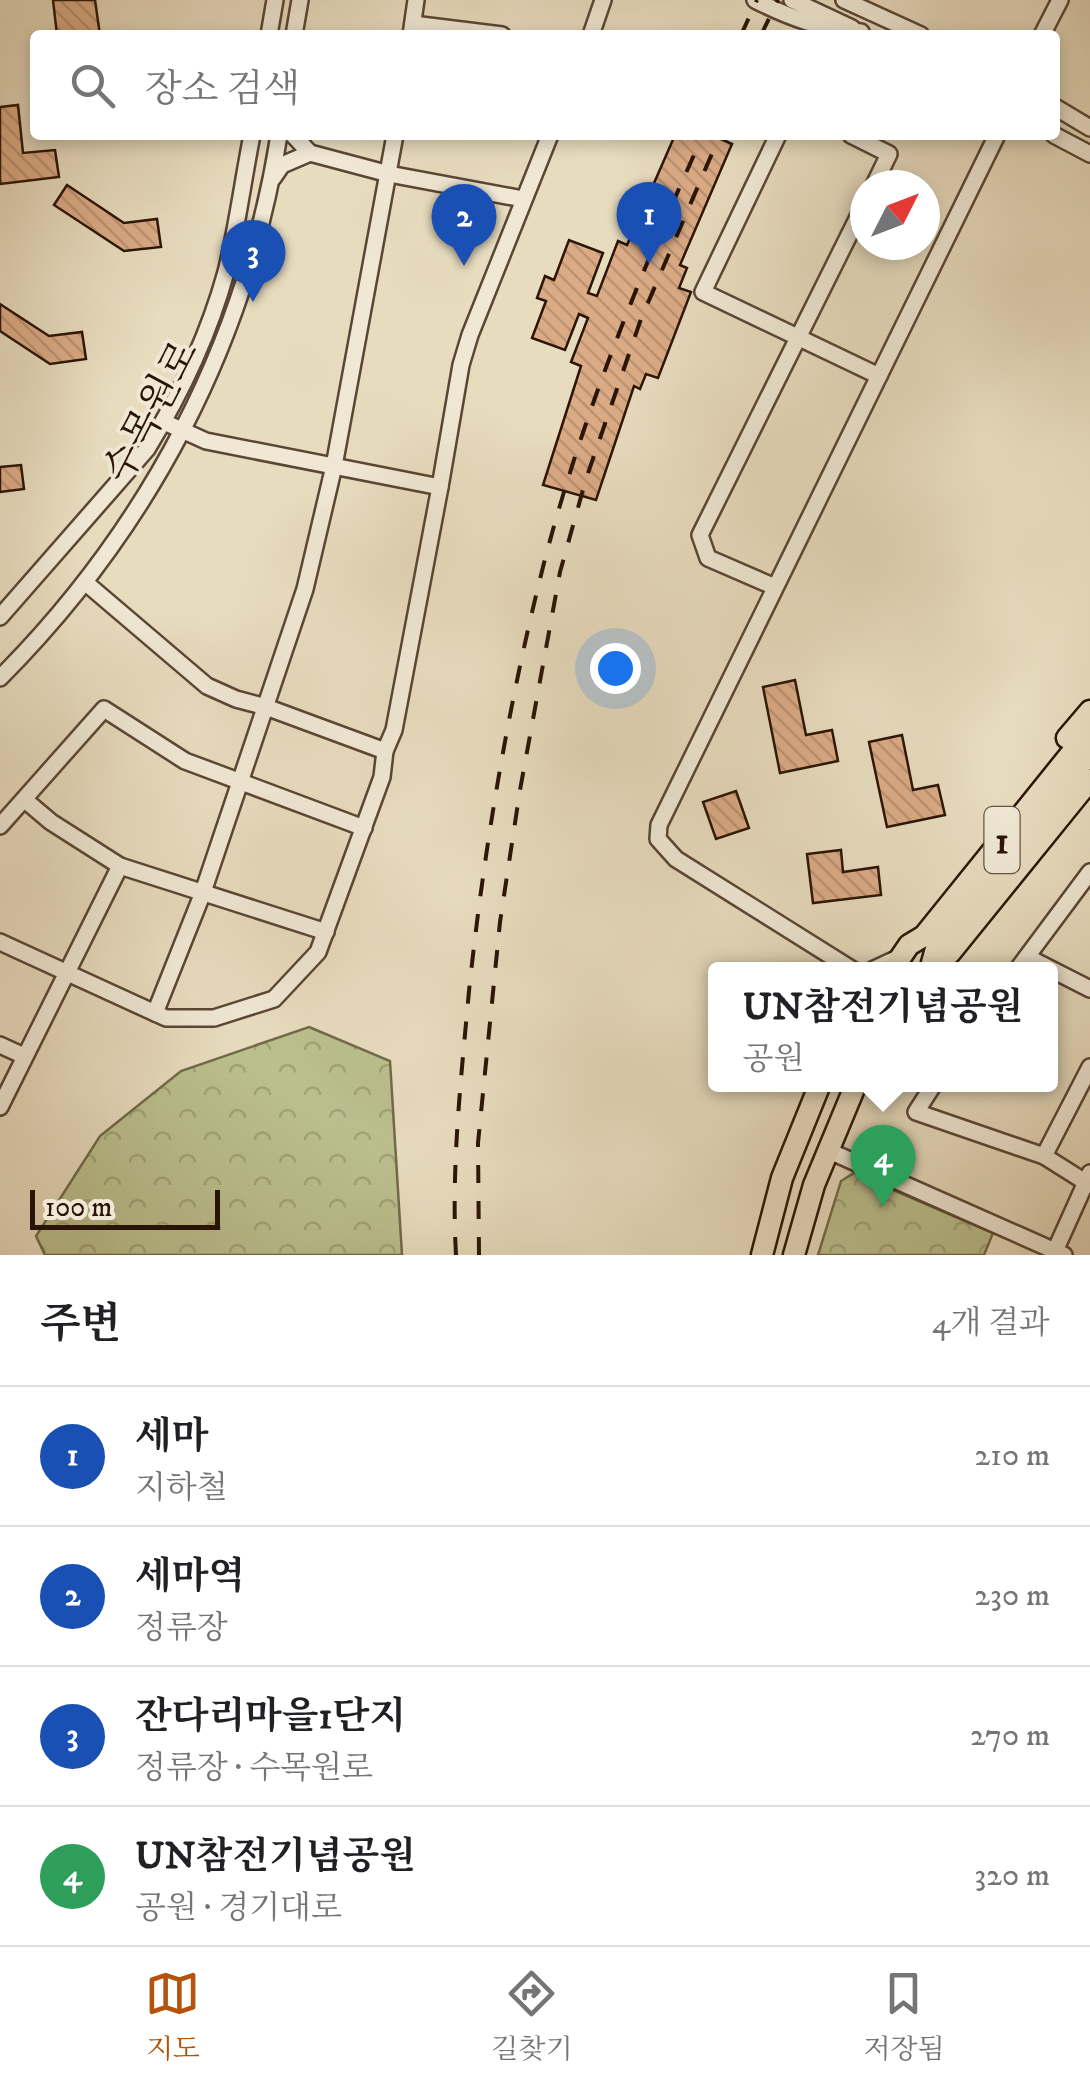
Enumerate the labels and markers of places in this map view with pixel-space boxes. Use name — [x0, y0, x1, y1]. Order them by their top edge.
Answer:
pin: 1 — [616, 182, 682, 264]
pin: 2 — [432, 184, 496, 266]
pin: 3 — [220, 220, 286, 302]
pin: 4 — [850, 1124, 916, 1207]

